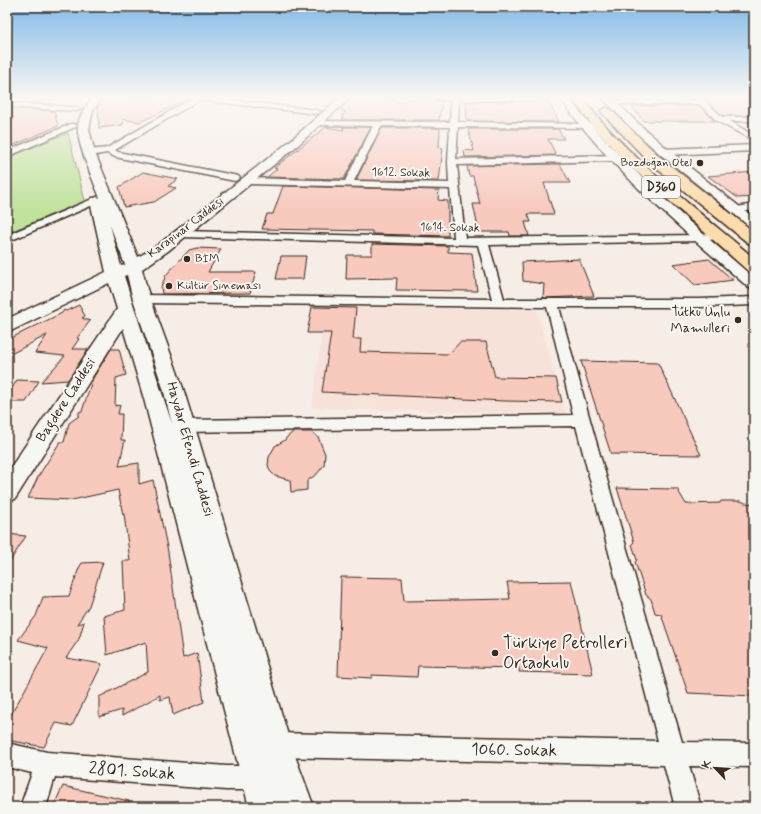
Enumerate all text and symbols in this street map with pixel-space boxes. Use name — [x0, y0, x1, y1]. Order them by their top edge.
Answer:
place label: Bozdoğan Otel — [621, 155, 692, 171]
marker: Bozdoğan Otel — [695, 158, 705, 168]
street label: 1612. Sokak — [372, 164, 430, 182]
road number: D360 — [642, 176, 680, 198]
street label: Karapınar Caddesi — [145, 194, 228, 262]
street label: 1614. Sokak — [420, 219, 480, 237]
place label: BİM — [195, 251, 219, 267]
marker: BİM — [182, 254, 192, 264]
place label: Kültür Sineması — [177, 278, 261, 294]
marker: Kültür Sineması — [164, 281, 174, 291]
place label: Tutku Unlu Mamulleri — [670, 303, 730, 337]
marker: Tutku Unlu Mamulleri — [733, 315, 743, 325]
street label: Bagdere Caddesi — [32, 355, 102, 446]
street label: Haydar Efendi Caddesi — [162, 380, 218, 518]
place label: Türkiye Petrolleri Ortaokulu — [503, 632, 627, 674]
marker: Türkiye Petrolleri Ortaokulu — [490, 648, 500, 658]
street label: 1060. Sokak — [471, 738, 557, 762]
north arrow — [695, 748, 735, 788]
street label: 2801. Sokak — [88, 757, 176, 785]
text: K — [699, 758, 715, 771]

